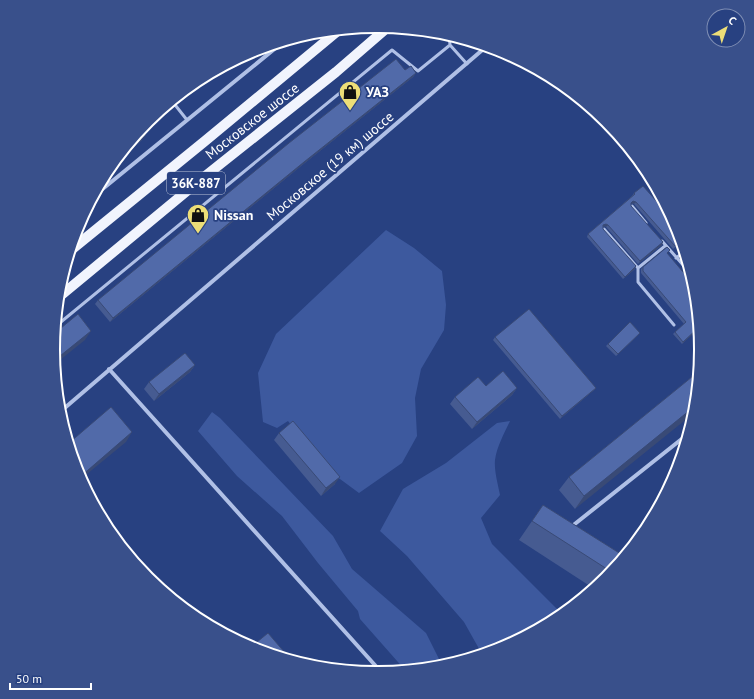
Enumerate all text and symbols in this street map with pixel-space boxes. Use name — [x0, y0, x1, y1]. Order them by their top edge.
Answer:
north arrow — [706, 8, 746, 48]
text: С — [726, 13, 739, 28]
street label: Московское шоссе — [202, 79, 302, 163]
shop icon: УАЗ — [337, 79, 363, 112]
place label: УАЗ — [365, 83, 389, 101]
street label: Московское (19 км) шоссе — [263, 108, 397, 224]
road number: 36К-887 — [167, 172, 225, 194]
shop icon: Nissan — [185, 202, 211, 235]
place label: Nissan — [214, 206, 253, 224]
scale bar — [10, 665, 91, 691]
text: 50 m — [16, 671, 42, 686]

